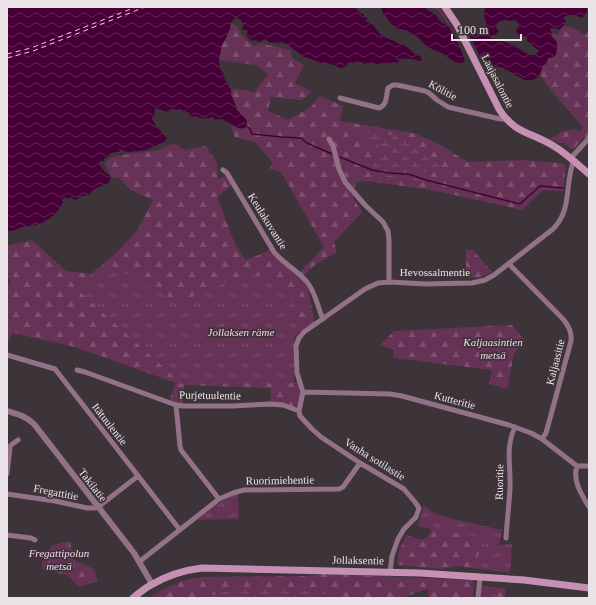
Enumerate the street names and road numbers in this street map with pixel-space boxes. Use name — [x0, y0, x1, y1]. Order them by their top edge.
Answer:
street label: Laajasalontie — [479, 52, 517, 110]
street label: Kölitie — [427, 78, 459, 103]
street label: Keulakuvantie — [246, 191, 290, 251]
street label: Hevossalmentie — [400, 266, 470, 278]
street label: Kaljaasitie — [543, 338, 567, 386]
street label: Purjetuulentie — [179, 388, 241, 402]
street label: Kutteritie — [433, 389, 477, 411]
street label: Itätuulentie — [90, 401, 130, 448]
street label: Vanha sotilastie — [342, 436, 408, 483]
street label: Ruoritie — [493, 464, 505, 500]
street label: Takilatie — [76, 466, 110, 504]
street label: Ruorimiehentie — [246, 473, 314, 487]
street label: Fregattitie — [33, 482, 79, 502]
street label: Jollaksentie — [332, 554, 384, 566]

